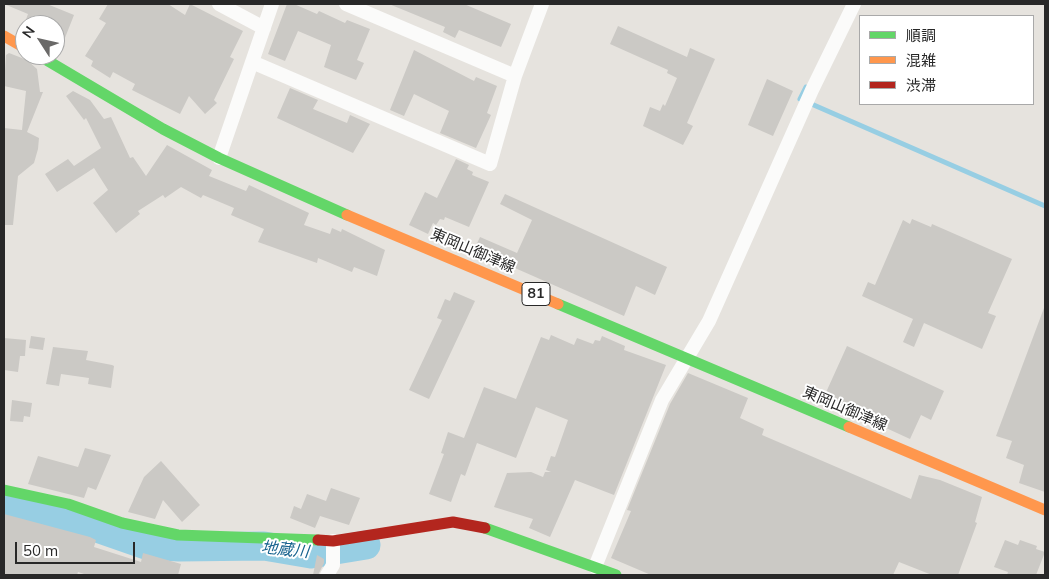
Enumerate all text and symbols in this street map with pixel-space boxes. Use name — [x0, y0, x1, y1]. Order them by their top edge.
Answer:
north arrow — [15, 15, 65, 65]
legend — [859, 15, 1034, 105]
text: N — [18, 22, 39, 41]
text: 順調 — [906, 26, 936, 45]
text: 混雑 — [906, 51, 936, 70]
text: 渋滞 — [906, 76, 936, 95]
street label: 東岡山御津線 — [428, 225, 518, 277]
road number: 81 — [522, 282, 550, 306]
street label: 東岡山御津線 — [800, 383, 890, 435]
scale bar — [18, 532, 138, 564]
water label: 地蔵川 — [260, 538, 310, 562]
text: 50 m — [23, 541, 58, 560]

